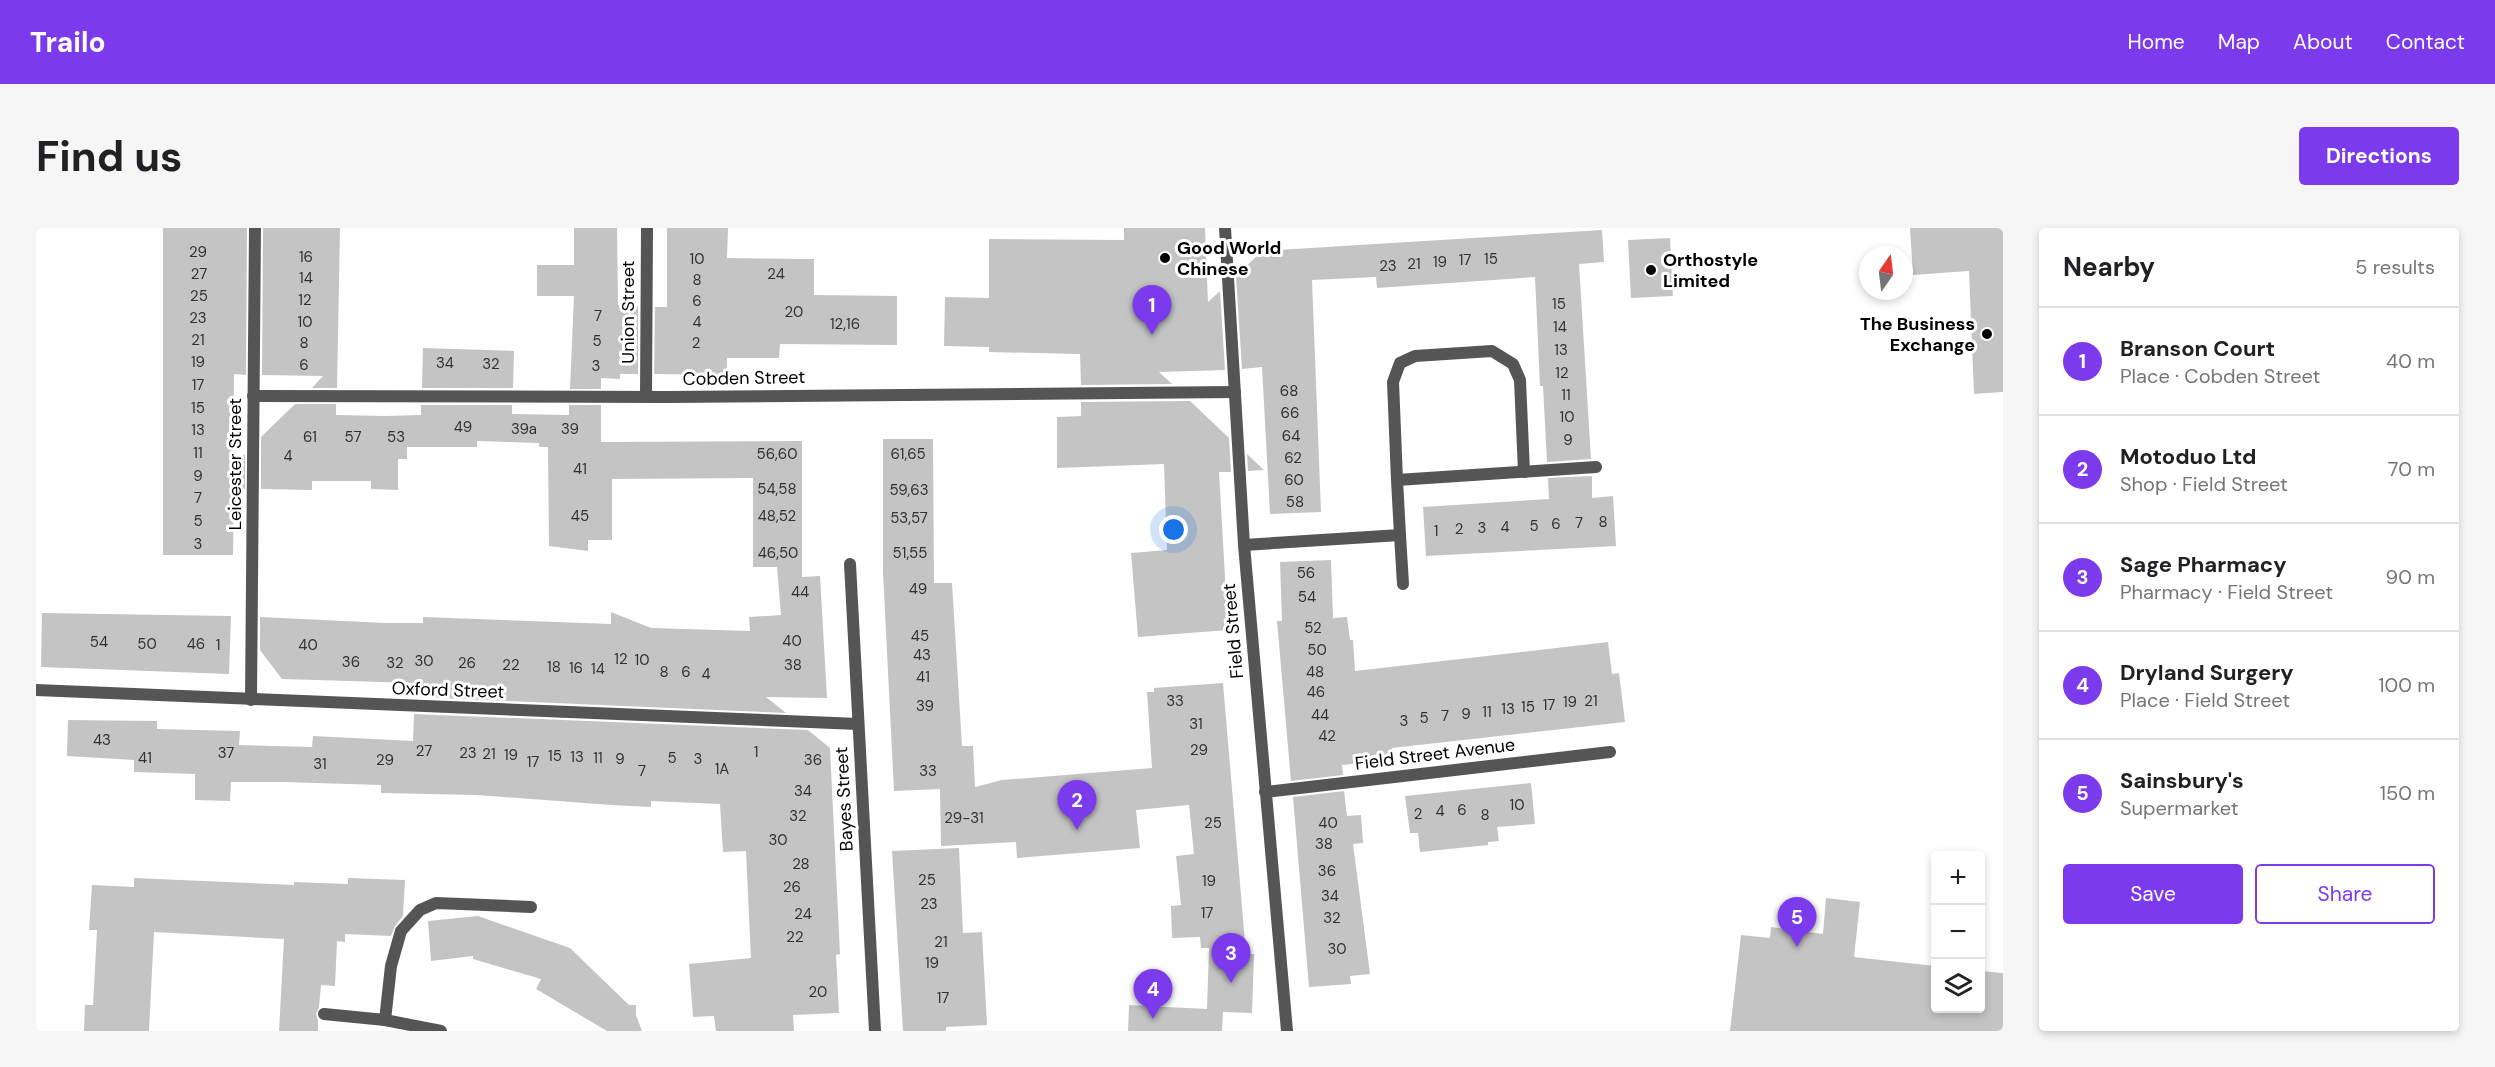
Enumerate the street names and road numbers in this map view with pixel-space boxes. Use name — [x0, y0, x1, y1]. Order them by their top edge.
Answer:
street label: Union Street — [616, 260, 640, 364]
street label: Cobden Street — [683, 365, 805, 391]
street label: Leicester Street — [223, 398, 247, 530]
street label: Field Street — [1217, 582, 1249, 680]
street label: Oxford Street — [391, 676, 505, 704]
street label: Field Street Avenue — [1354, 732, 1516, 776]
street label: Bayes Street — [829, 746, 859, 852]

